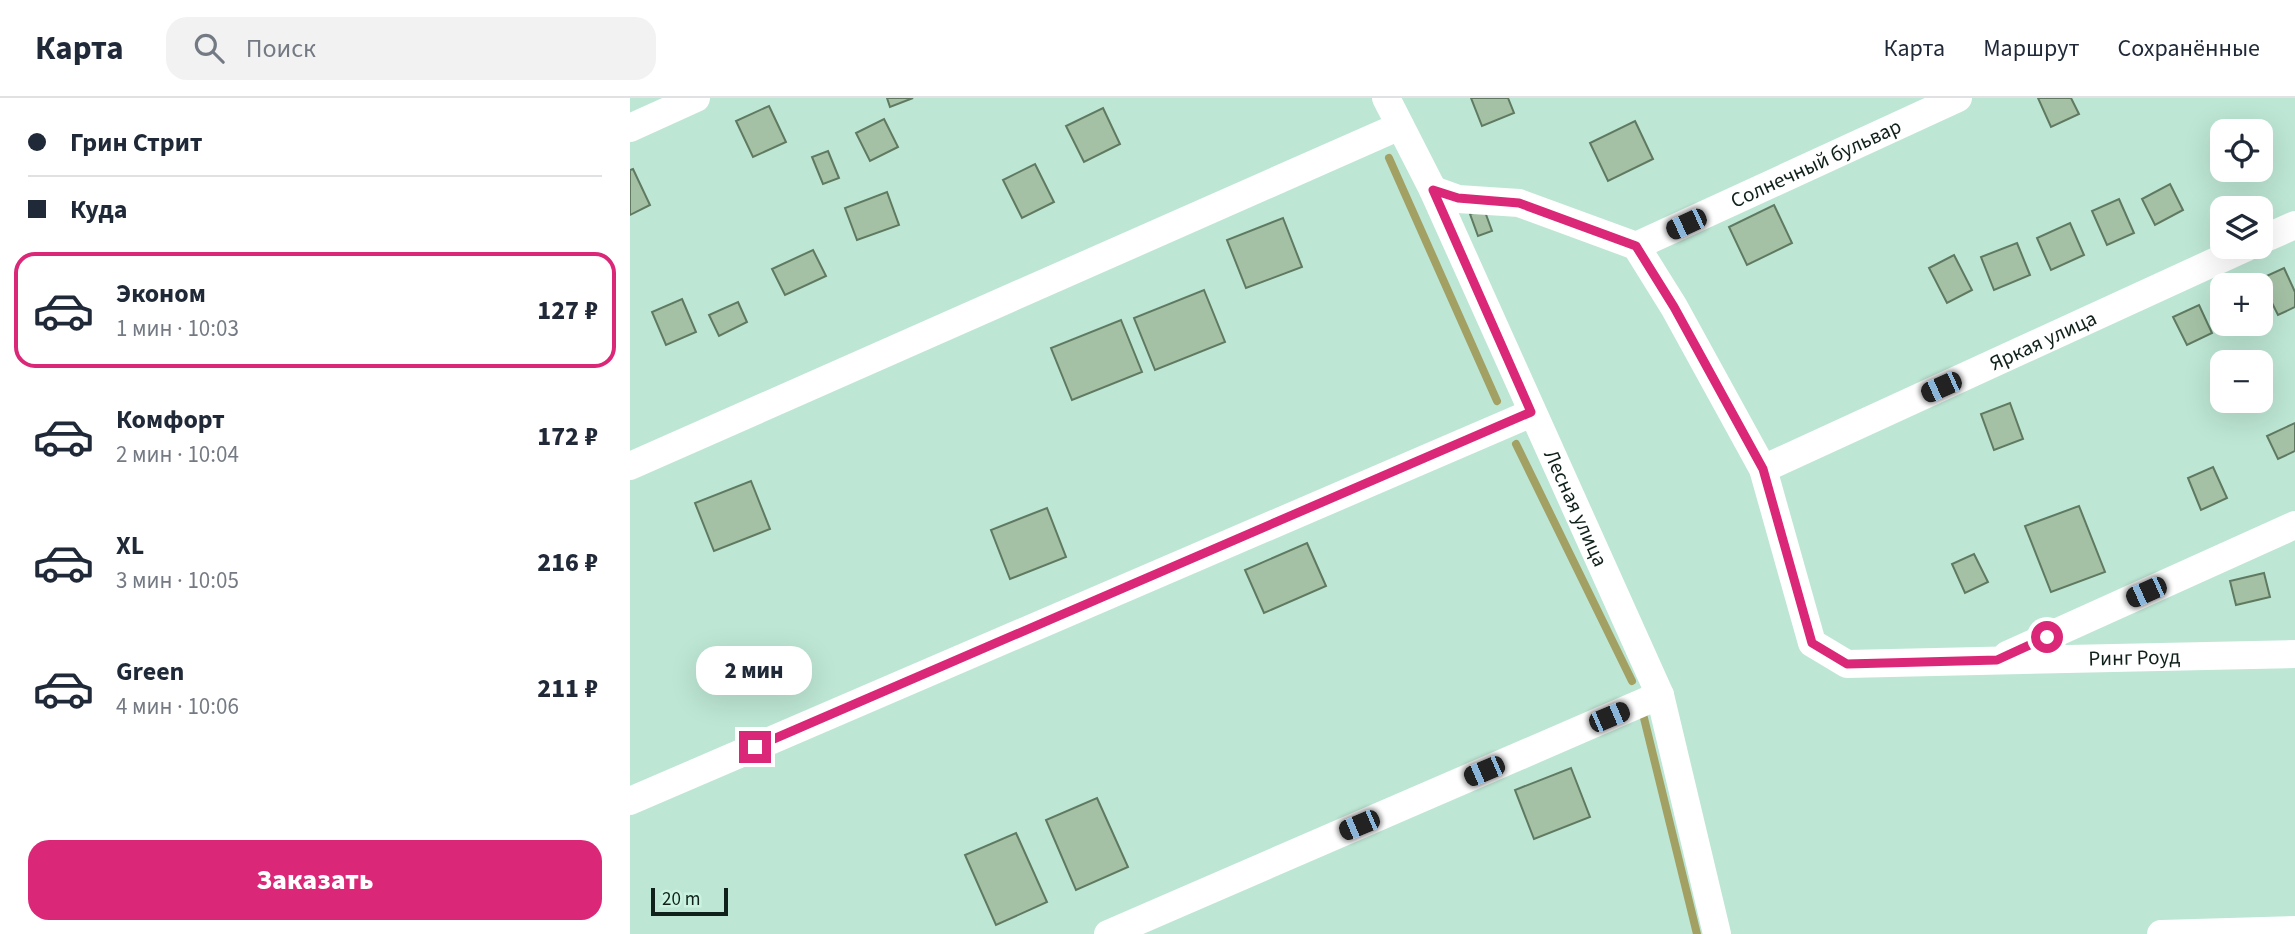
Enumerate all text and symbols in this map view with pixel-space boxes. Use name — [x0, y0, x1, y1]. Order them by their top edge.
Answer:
search box — [166, 17, 656, 80]
text: Карта — [35, 25, 124, 72]
icon: search — [190, 29, 228, 67]
text: Поиск — [246, 30, 316, 67]
text: Карта — [1884, 31, 1945, 66]
text: Маршрут — [1983, 31, 2079, 66]
text: Сохранённые — [2117, 31, 2260, 66]
street label: Солнечный бульвар — [1726, 111, 1906, 216]
map controls — [2210, 119, 2273, 413]
button: locate — [2210, 119, 2273, 182]
text: Грин Стрит — [70, 124, 203, 161]
text: Куда — [70, 191, 128, 228]
button: layers — [2210, 196, 2273, 259]
car — [1663, 206, 1710, 242]
button: + — [2210, 273, 2273, 336]
text: Эконом — [116, 275, 206, 312]
icon: car — [32, 279, 95, 342]
text: 127 ₽ — [537, 292, 598, 329]
street label: Яркая улица — [1985, 303, 2101, 378]
text: 1 мин · 10:03 — [116, 312, 239, 345]
button: − — [2210, 350, 2273, 413]
car — [1918, 369, 1965, 405]
text: Комфорт — [116, 401, 225, 438]
icon: car — [32, 405, 95, 468]
text: 172 ₽ — [537, 418, 598, 455]
text: 2 мин · 10:04 — [116, 438, 239, 471]
street label: Лесная улица — [1536, 445, 1615, 572]
text: XL — [116, 527, 144, 564]
icon: car — [32, 531, 95, 594]
text: 216 ₽ — [537, 544, 598, 581]
text: 3 мин · 10:05 — [116, 564, 239, 597]
car — [2123, 574, 2170, 610]
route start — [2031, 621, 2063, 653]
street label: Ринг Роуд — [2088, 642, 2181, 674]
callout: 2 мин — [697, 646, 813, 694]
text: Green — [116, 653, 184, 690]
text: 2 мин — [724, 654, 784, 687]
icon: car — [32, 657, 95, 720]
text: 211 ₽ — [537, 670, 598, 707]
text: 4 мин · 10:06 — [116, 690, 239, 723]
car — [1586, 699, 1633, 735]
route end — [739, 731, 771, 763]
car — [1461, 753, 1508, 789]
car — [1336, 807, 1383, 843]
button: Заказать — [28, 840, 602, 920]
scale bar — [651, 885, 728, 917]
text: 20 m — [662, 886, 700, 913]

